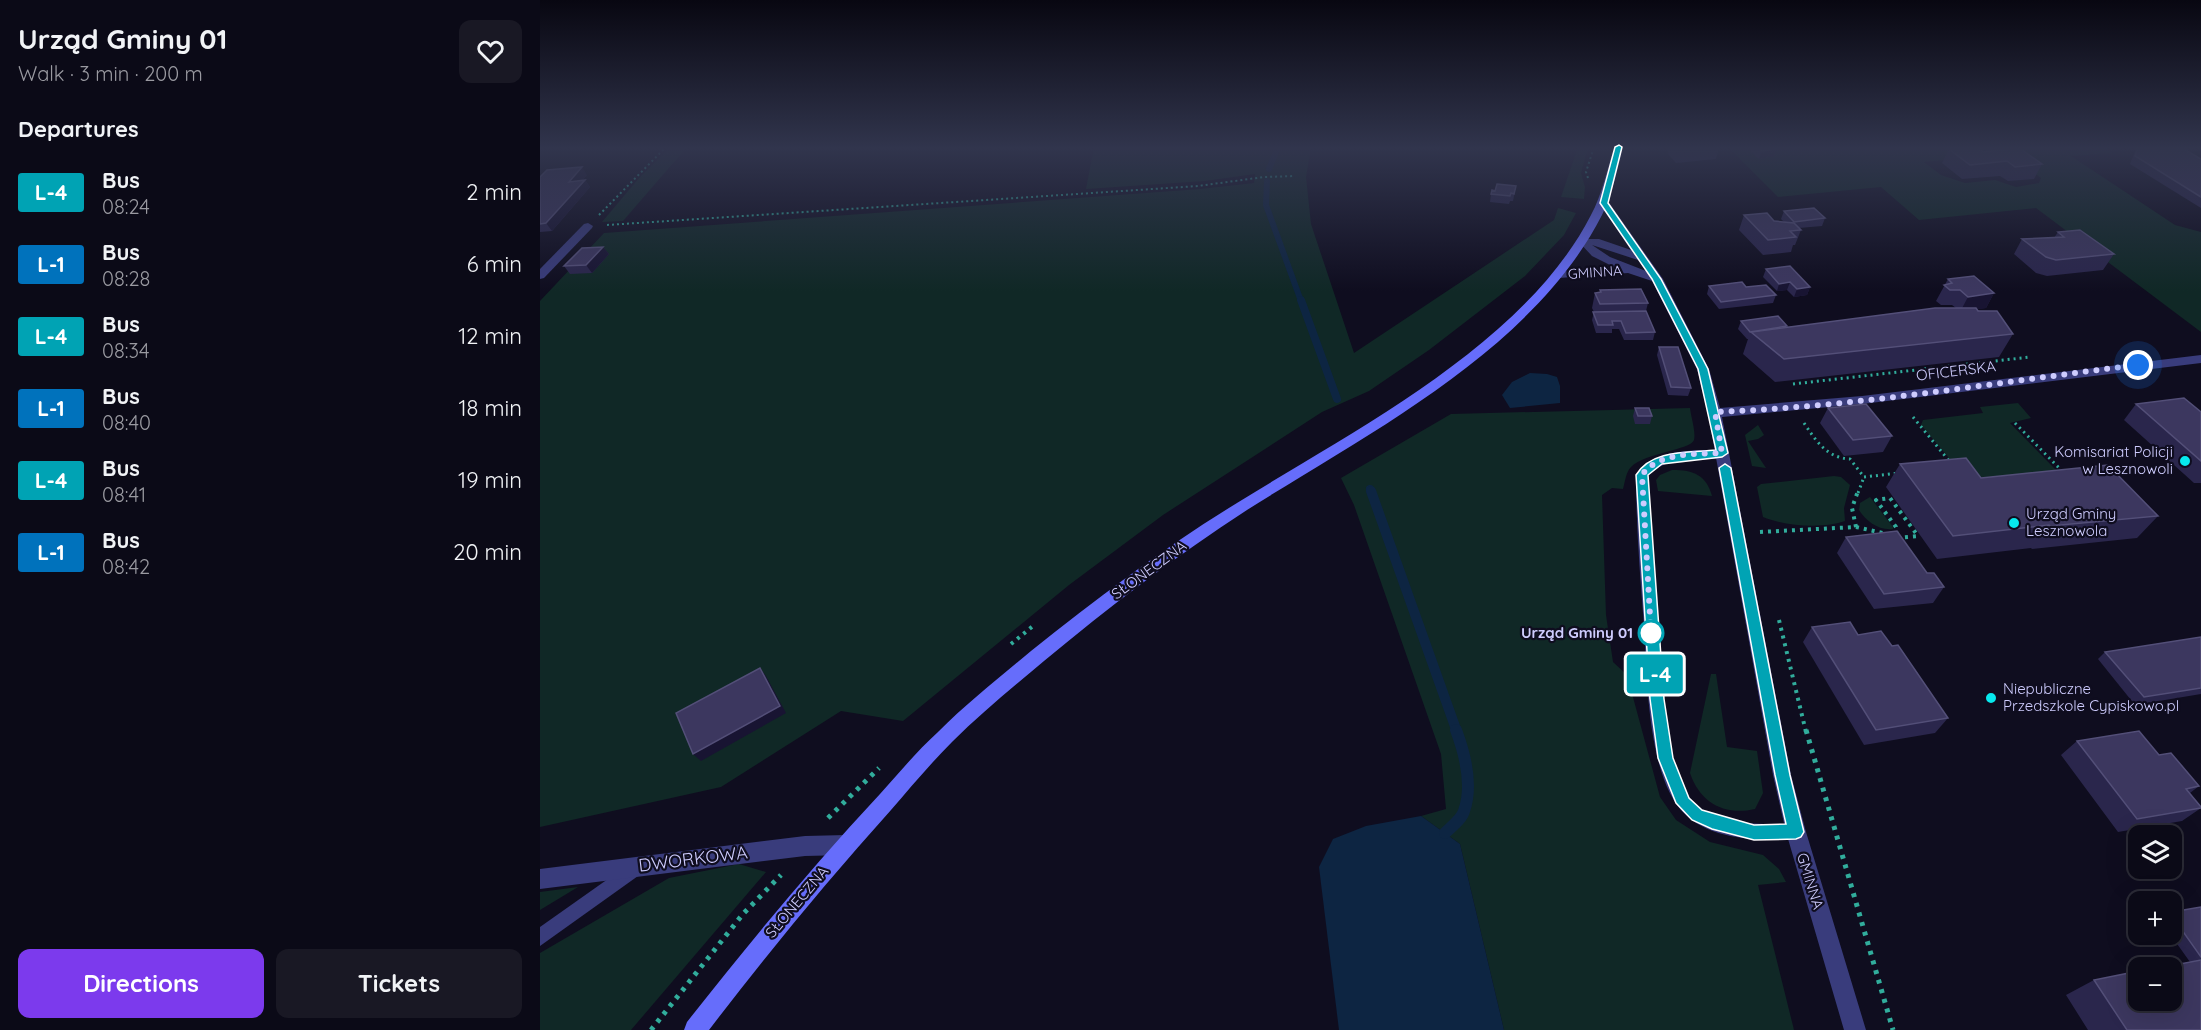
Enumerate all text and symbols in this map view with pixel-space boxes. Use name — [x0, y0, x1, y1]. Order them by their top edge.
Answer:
button: heart — [459, 20, 522, 83]
text: Urząd Gminy 01 — [18, 21, 227, 56]
text: Walk · 3 min · 200 m — [18, 61, 203, 86]
text: Departures — [18, 115, 139, 143]
text: Bus — [102, 166, 140, 194]
text: 2 min — [466, 178, 522, 206]
text: L-4 — [35, 179, 67, 205]
text: 08:24 — [102, 194, 150, 219]
text: Bus — [102, 238, 140, 266]
text: 6 min — [467, 250, 522, 278]
text: L-1 — [37, 251, 65, 277]
street label: GMINNA — [1567, 261, 1623, 283]
text: 08:28 — [102, 266, 150, 291]
text: Bus — [102, 310, 140, 338]
text: 12 min — [458, 322, 522, 350]
text: L-4 — [35, 323, 67, 349]
text: 08:34 — [102, 338, 149, 363]
your location — [2123, 350, 2153, 380]
street label: OFICERSKA — [1915, 356, 1997, 385]
text: Bus — [102, 382, 140, 410]
text: 18 min — [458, 394, 522, 422]
text: L-1 — [37, 395, 65, 421]
text: 08:40 — [102, 410, 151, 435]
place label: Komisariat Policji w Lesznowoli — [2054, 442, 2173, 478]
text: Bus — [102, 454, 140, 482]
marker: Komisariat Policji w Lesznowoli — [2178, 454, 2192, 468]
text: 19 min — [458, 466, 522, 494]
text: L-4 — [35, 467, 67, 493]
text: 08:41 — [102, 482, 146, 507]
place label: Urząd Gminy Lesznowola — [2026, 504, 2116, 540]
marker: Urząd Gminy Lesznowola — [2007, 516, 2021, 530]
text: Bus — [102, 526, 140, 554]
street label: SŁONECZNA — [1107, 536, 1190, 603]
text: 20 min — [453, 538, 522, 566]
text: L-1 — [37, 539, 65, 565]
text: 08:42 — [102, 554, 150, 579]
marker: Urząd Gminy 01 — [1638, 620, 1664, 646]
place label: Urząd Gminy 01 — [1521, 623, 1633, 642]
line badge: L-4 — [1620, 654, 1690, 694]
text: L-4 — [1639, 661, 1671, 687]
place label: Niepubliczne Przedszkole Cypiskowo.pl — [2003, 679, 2179, 715]
marker: Niepubliczne Przedszkole Cypiskowo.pl — [1984, 691, 1998, 705]
map controls — [2128, 825, 2182, 1011]
button: layers — [2128, 825, 2182, 879]
street label: DWORKOWA — [637, 840, 749, 877]
street label: GMINNA — [1793, 850, 1828, 912]
street label: SŁONECZNA — [761, 862, 832, 942]
button: + — [2128, 891, 2182, 945]
button: Directions — [18, 949, 264, 1018]
button: Tickets — [276, 949, 522, 1018]
button: − — [2128, 957, 2182, 1011]

